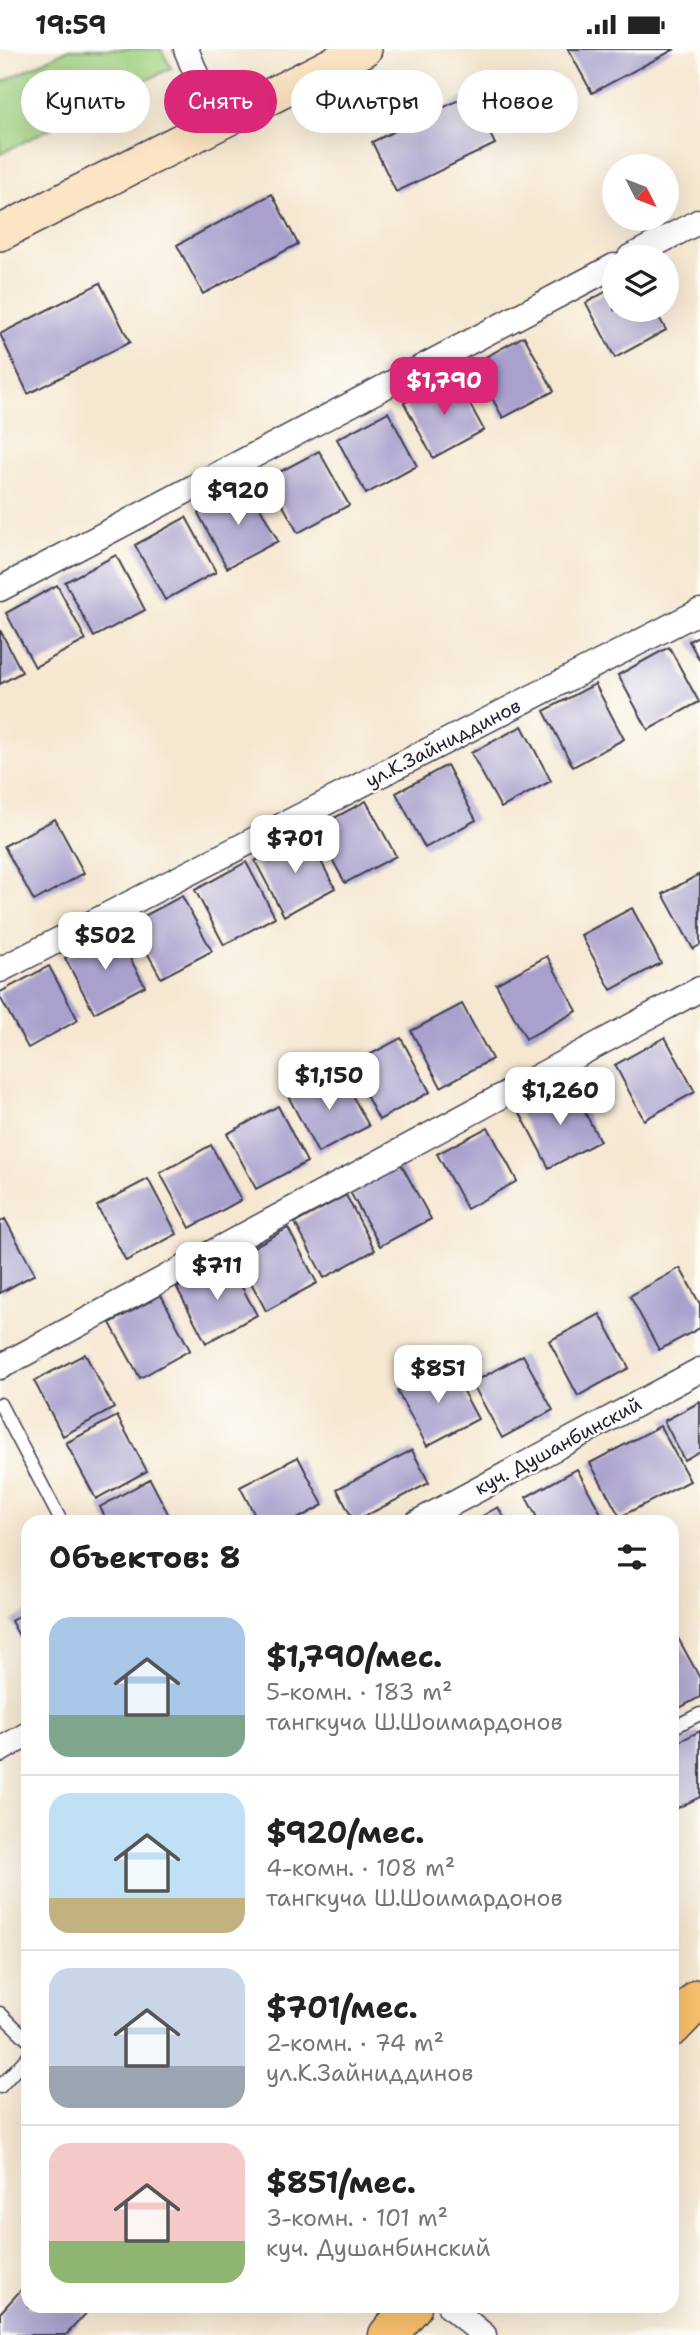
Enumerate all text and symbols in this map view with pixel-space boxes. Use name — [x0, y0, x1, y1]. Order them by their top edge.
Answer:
text: 19:59 — [35, 7, 106, 42]
chip: Купить — [21, 70, 150, 133]
chip: Снять — [164, 70, 277, 133]
chip: Фильтры — [291, 70, 443, 133]
chip: Новое — [457, 70, 578, 133]
north arrow — [602, 154, 679, 231]
map controls — [602, 154, 679, 322]
button: layers — [602, 245, 679, 322]
pin: $1,790 — [387, 357, 501, 417]
text: $1,790 — [406, 365, 482, 395]
pin: $920 — [197, 468, 279, 527]
text: $920 — [207, 475, 269, 505]
street label: ул.К.Зайниддинов — [361, 693, 525, 793]
pin: $701 — [254, 815, 336, 875]
text: $701 — [266, 823, 324, 853]
pin: $502 — [64, 913, 146, 972]
text: $502 — [74, 920, 136, 950]
pin: $1,150 — [272, 1053, 386, 1112]
text: $1,150 — [294, 1060, 364, 1090]
pin: $1,260 — [503, 1067, 617, 1127]
text: $1,260 — [521, 1075, 599, 1105]
pin: $711 — [176, 1243, 258, 1302]
text: $711 — [192, 1250, 242, 1280]
pin: $851 — [397, 1345, 479, 1405]
text: $851 — [410, 1353, 466, 1383]
street label: куч. Душанбинский — [470, 1391, 646, 1501]
text: Объектов: 8 — [49, 1537, 241, 1578]
icon: filters — [613, 1538, 651, 1576]
text: $1,790/мес. — [266, 1636, 442, 1677]
icon: home — [105, 1645, 189, 1729]
text: 5-комн. · 183 m² — [266, 1677, 453, 1707]
text: тангкуча Ш.Шоимардонов — [266, 1707, 563, 1737]
text: $920/мес. — [266, 1812, 424, 1853]
icon: home — [105, 1821, 189, 1905]
text: 4-комн. · 108 m² — [266, 1853, 455, 1883]
text: тангкуча Ш.Шоимардонов — [266, 1883, 563, 1913]
text: $701/мес. — [266, 1987, 418, 2028]
icon: home — [105, 1996, 189, 2080]
text: 2-комн. · 74 m² — [266, 2028, 444, 2058]
text: ул.К.Зайниддинов — [266, 2058, 473, 2088]
text: $851/мес. — [266, 2162, 416, 2203]
icon: home — [105, 2171, 189, 2255]
text: 3-комн. · 101 m² — [266, 2203, 448, 2233]
text: куч. Душанбинский — [266, 2233, 490, 2263]

